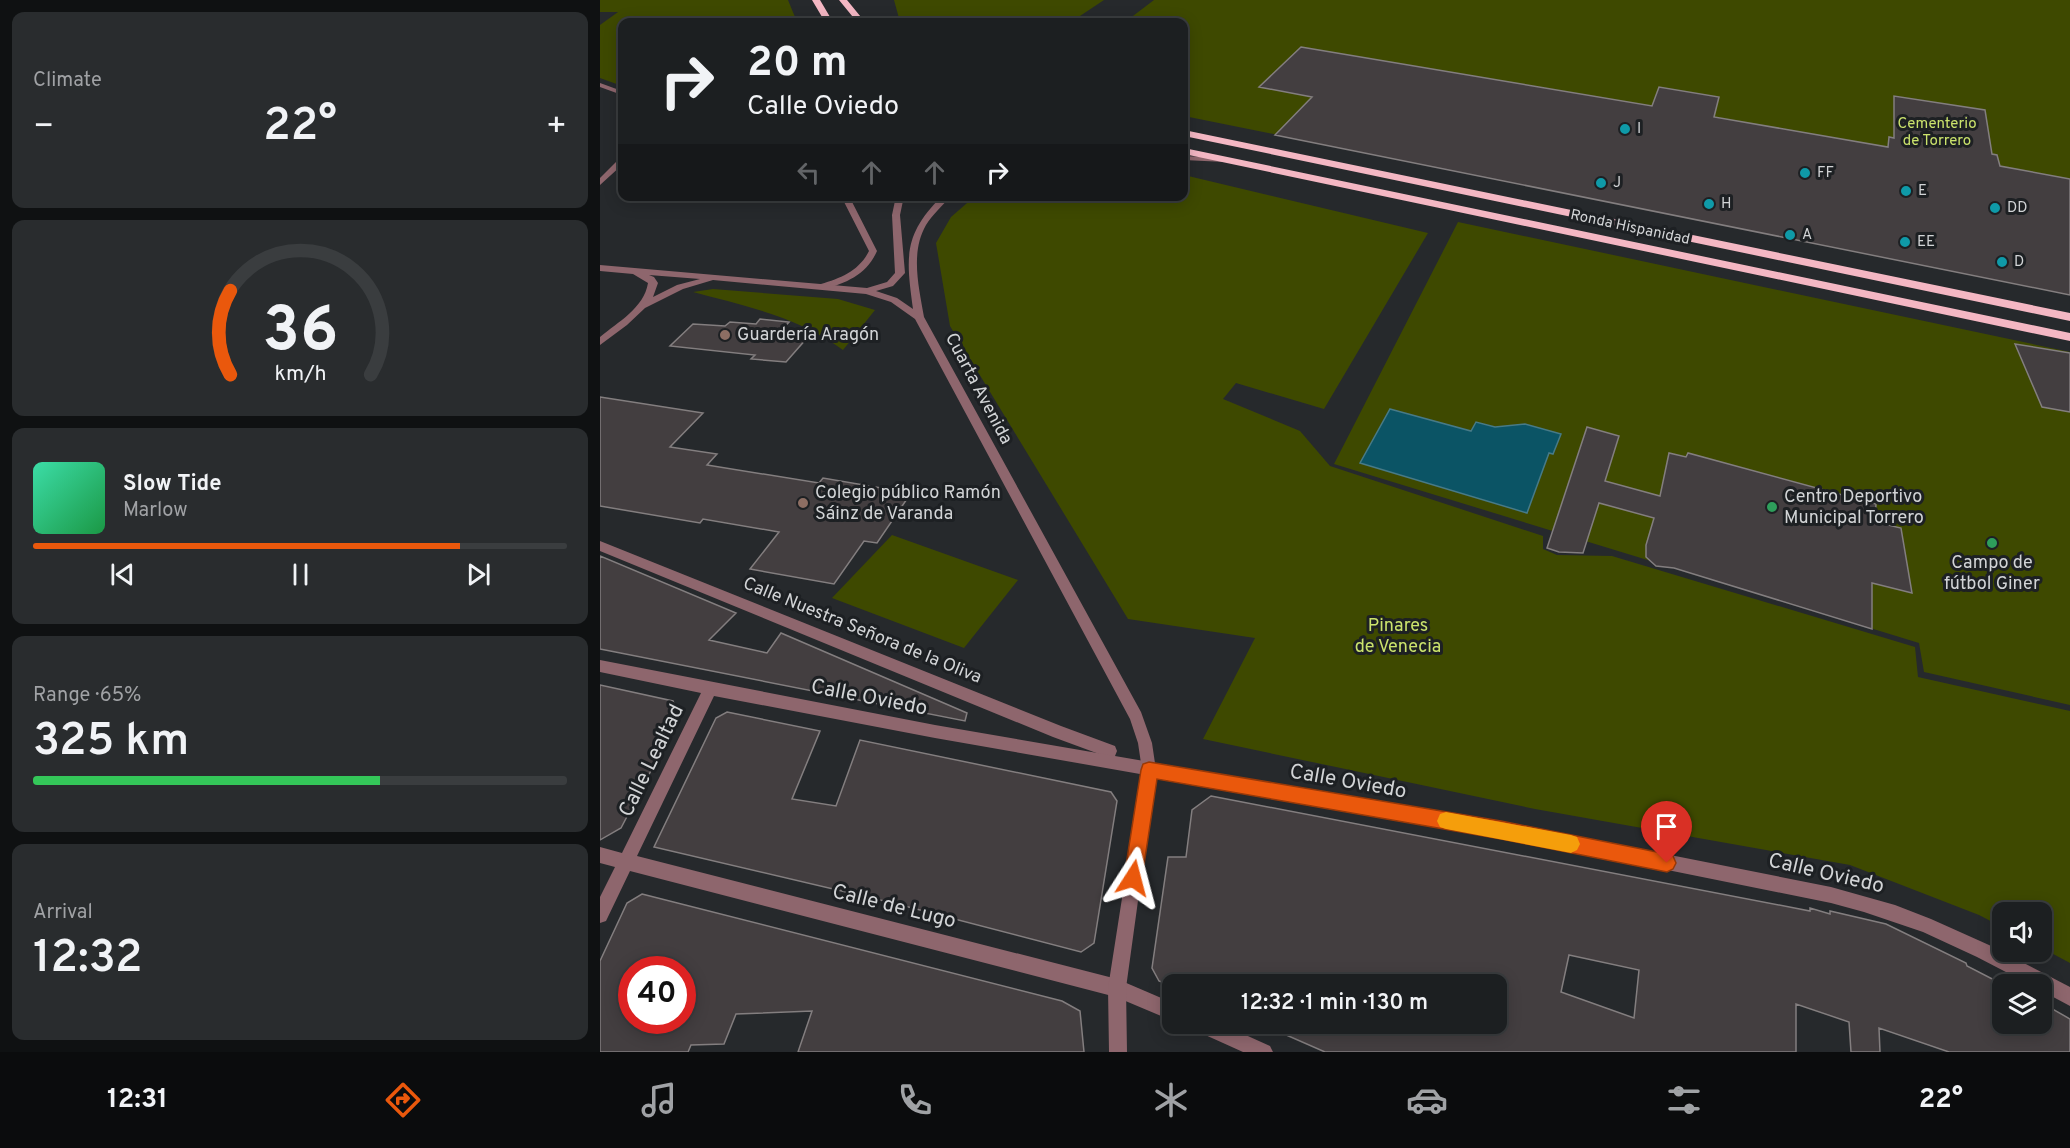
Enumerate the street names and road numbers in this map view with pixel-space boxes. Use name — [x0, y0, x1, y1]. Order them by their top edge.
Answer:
street label: Ronda Hispanidad — [1568, 206, 1692, 250]
street label: Cuarta Avenida — [939, 329, 1017, 449]
street label: Calle Nuestra Señora de la Oliva — [739, 573, 985, 689]
street label: Calle Oviedo — [808, 673, 930, 723]
street label: Calle Lealtad — [613, 700, 691, 822]
street label: Calle Oviedo — [1287, 758, 1409, 806]
street label: Calle Oviedo — [1765, 848, 1887, 900]
street label: Calle de Lugo — [829, 879, 959, 935]

